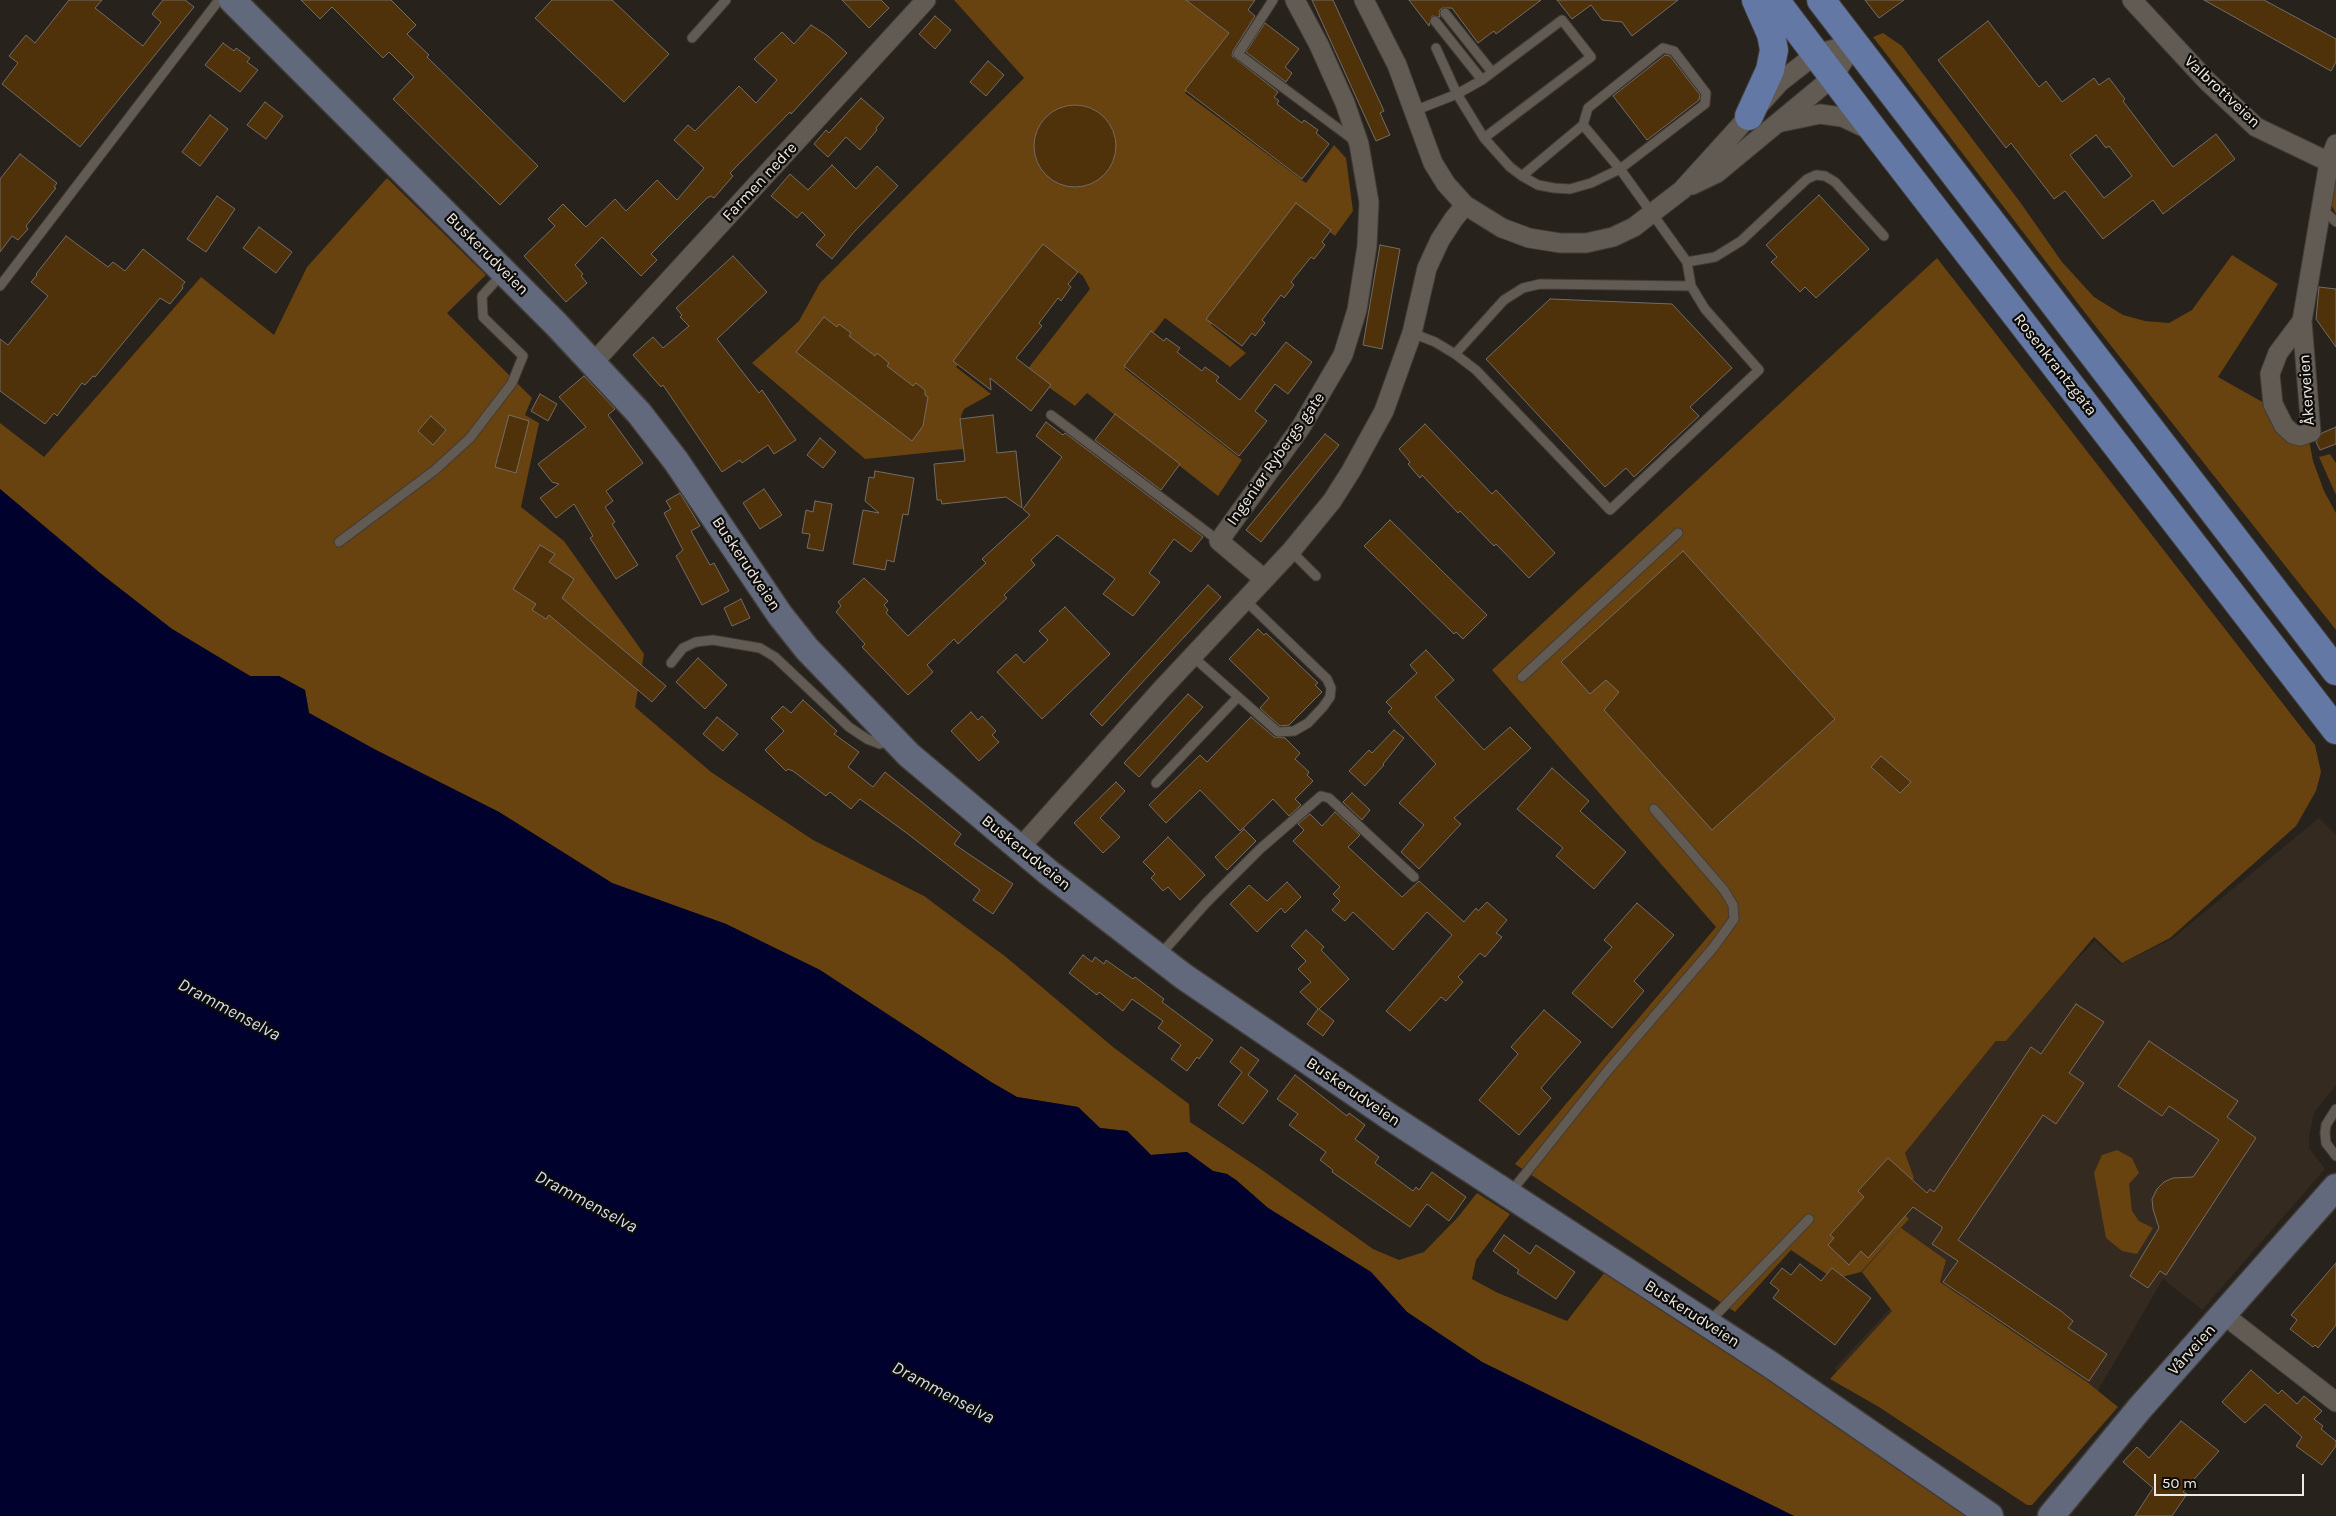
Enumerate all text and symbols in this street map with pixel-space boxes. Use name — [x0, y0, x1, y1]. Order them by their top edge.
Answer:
street label: Valbrottveien — [2180, 52, 2264, 132]
street label: Farmen nedre — [719, 139, 801, 225]
street label: Buskerudveien — [442, 209, 532, 299]
street label: Rosenkrantzgata — [2009, 310, 2101, 420]
street label: Åkerveien — [2295, 354, 2319, 426]
street label: Ingeniør Rybergs gate — [1223, 389, 1329, 529]
street label: Buskerudveien — [708, 513, 784, 615]
street label: Buskerudveien — [978, 811, 1074, 895]
water label: Drammenselva — [174, 974, 284, 1046]
street label: Buskerudveien — [1302, 1054, 1404, 1130]
water label: Drammenselva — [531, 1166, 641, 1238]
street label: Buskerudveien — [1641, 1276, 1743, 1352]
street label: Vårveien — [2164, 1321, 2220, 1379]
water label: Drammenselva — [888, 1357, 998, 1429]
scale bar — [2156, 1464, 2306, 1496]
text: 50 m — [2162, 1474, 2197, 1492]

